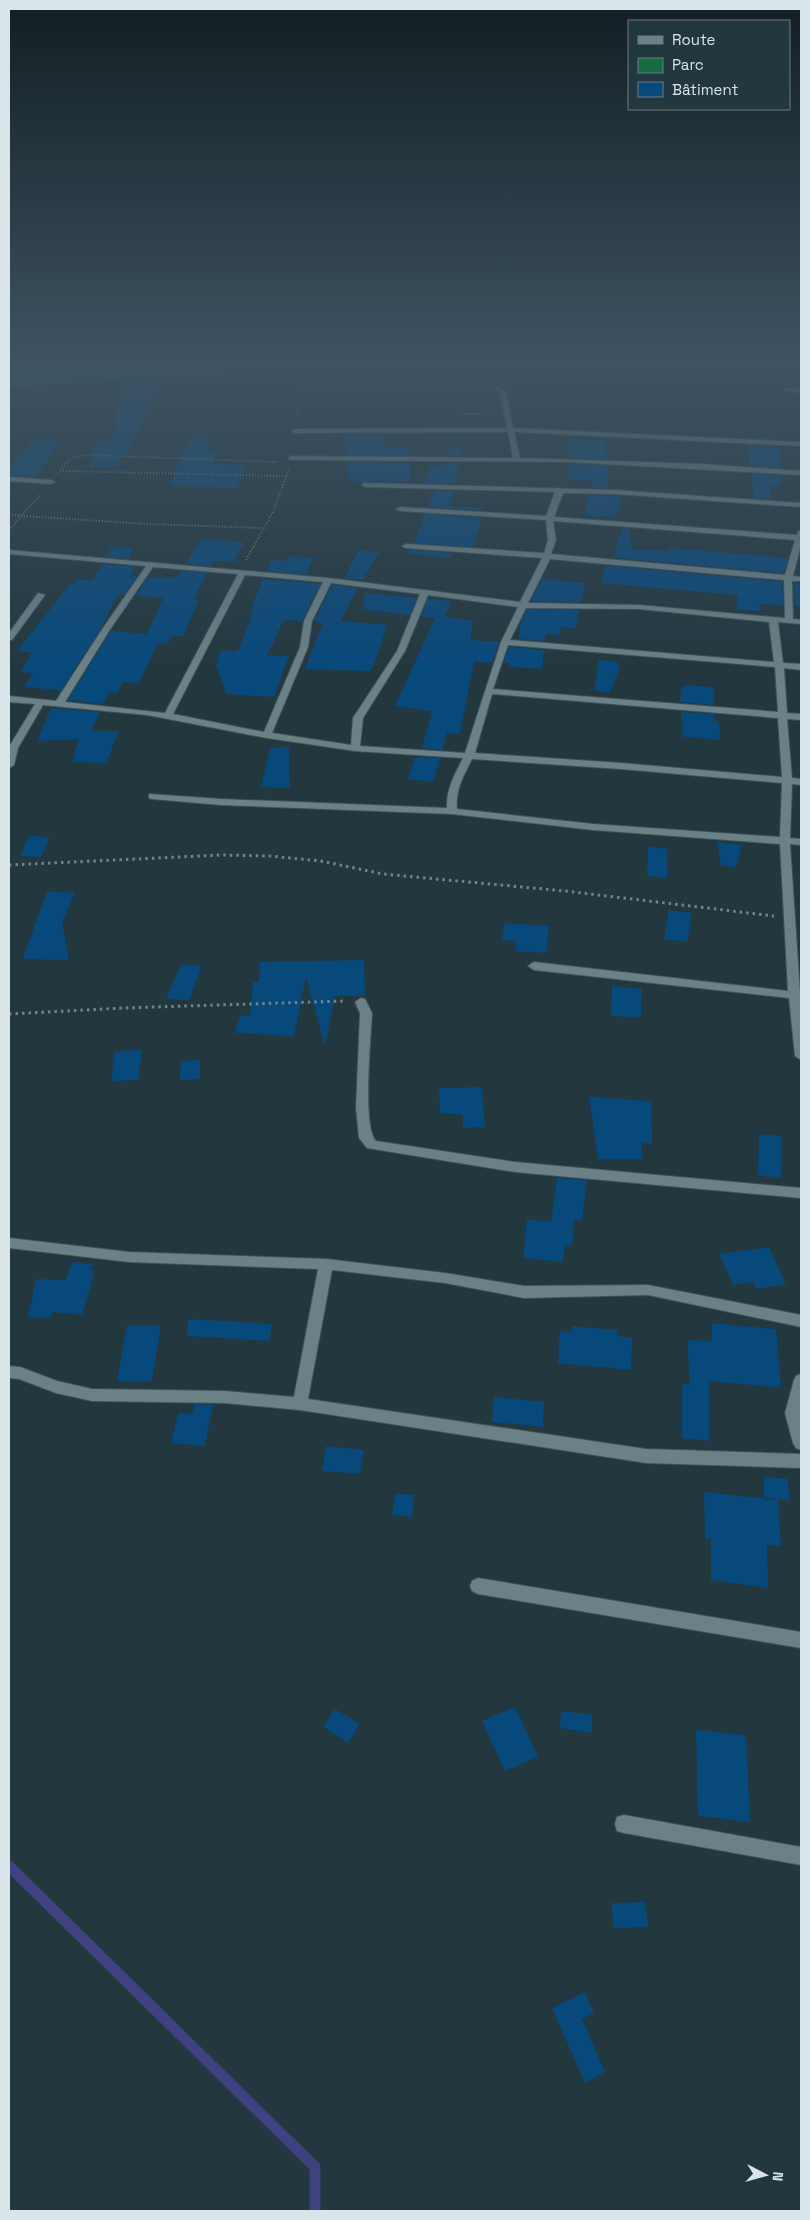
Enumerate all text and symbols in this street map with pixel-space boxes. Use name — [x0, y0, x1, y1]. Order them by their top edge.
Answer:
legend — [628, 20, 790, 110]
text: Route — [672, 30, 716, 49]
text: Parc — [672, 55, 704, 74]
text: Bâtiment — [672, 80, 738, 99]
north arrow — [740, 2150, 790, 2200]
text: N — [768, 2171, 787, 2182]

